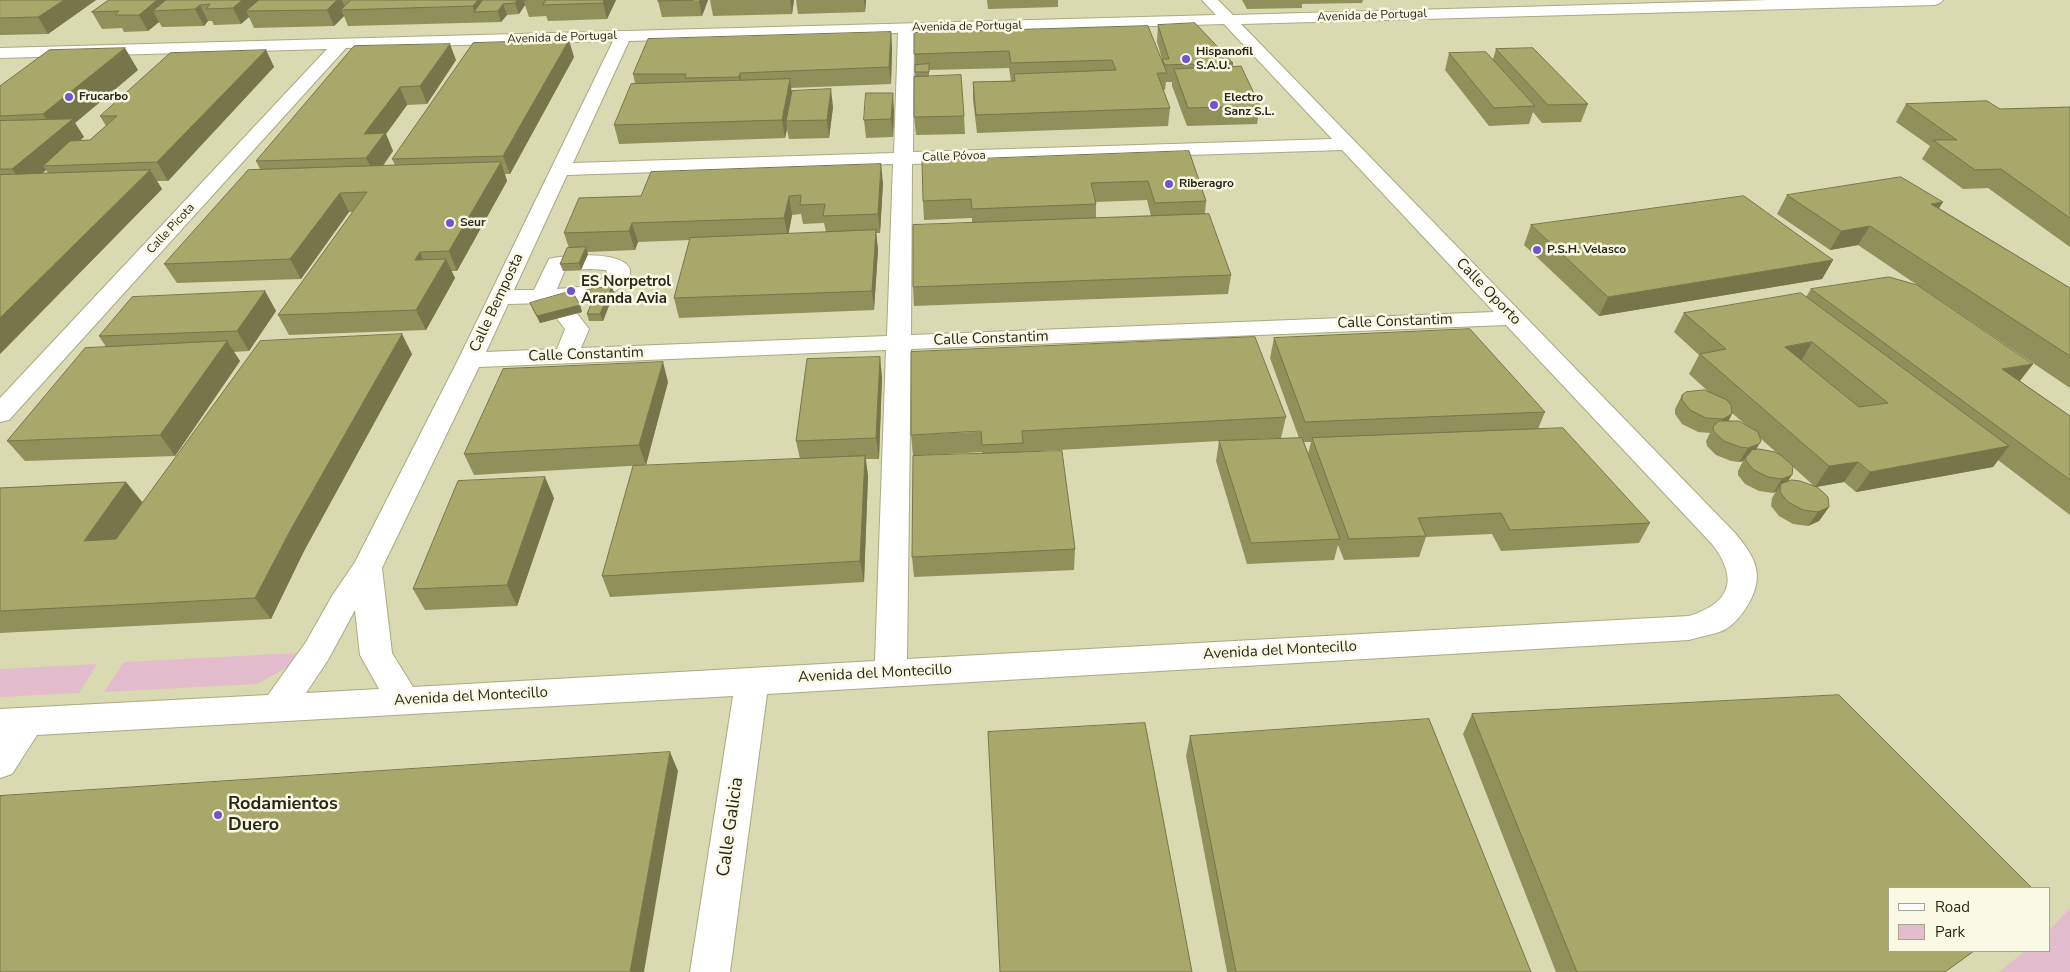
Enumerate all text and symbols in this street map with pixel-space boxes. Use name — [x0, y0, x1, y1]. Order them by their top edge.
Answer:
street label: Avenida de Portugal — [1317, 7, 1427, 25]
street label: Avenida de Portugal — [912, 19, 1022, 35]
street label: Avenida de Portugal — [507, 29, 617, 47]
place label: Hispanofil S.A.U. — [1196, 45, 1253, 73]
marker: Hispanofil S.A.U. — [1180, 53, 1192, 65]
place label: Frucarbo — [79, 90, 128, 104]
marker: Frucarbo — [63, 91, 75, 103]
place label: Electro Sanz S.L. — [1224, 91, 1274, 119]
marker: Electro Sanz S.L. — [1208, 99, 1220, 111]
street label: Calle Póvoa — [922, 149, 986, 165]
place label: Riberagro — [1179, 177, 1234, 191]
marker: Riberagro — [1163, 178, 1175, 190]
street label: Calle Picota — [144, 201, 198, 257]
place label: Seur — [460, 216, 486, 230]
marker: Seur — [444, 217, 456, 229]
place label: P.S.H. Velasco — [1547, 243, 1626, 257]
marker: P.S.H. Velasco — [1531, 244, 1543, 256]
street label: Calle Bemposta — [466, 251, 528, 355]
street label: Calle Oporto — [1452, 255, 1524, 329]
place label: ES Norpetrol Aranda Avia — [581, 273, 671, 308]
marker: ES Norpetrol Aranda Avia — [565, 285, 577, 297]
street label: Calle Constantim — [1337, 311, 1453, 333]
street label: Calle Constantim — [933, 328, 1049, 350]
street label: Calle Constantim — [528, 344, 644, 366]
street label: Avenida del Montecillo — [1203, 638, 1357, 664]
street label: Avenida del Montecillo — [798, 661, 952, 687]
street label: Avenida del Montecillo — [394, 684, 548, 710]
street label: Calle Galicia — [713, 776, 749, 878]
place label: Rodamientos Duero — [228, 794, 338, 836]
marker: Rodamientos Duero — [212, 809, 224, 821]
legend — [1888, 887, 2050, 952]
text: Road — [1935, 897, 1970, 917]
text: Park — [1935, 922, 1965, 942]

